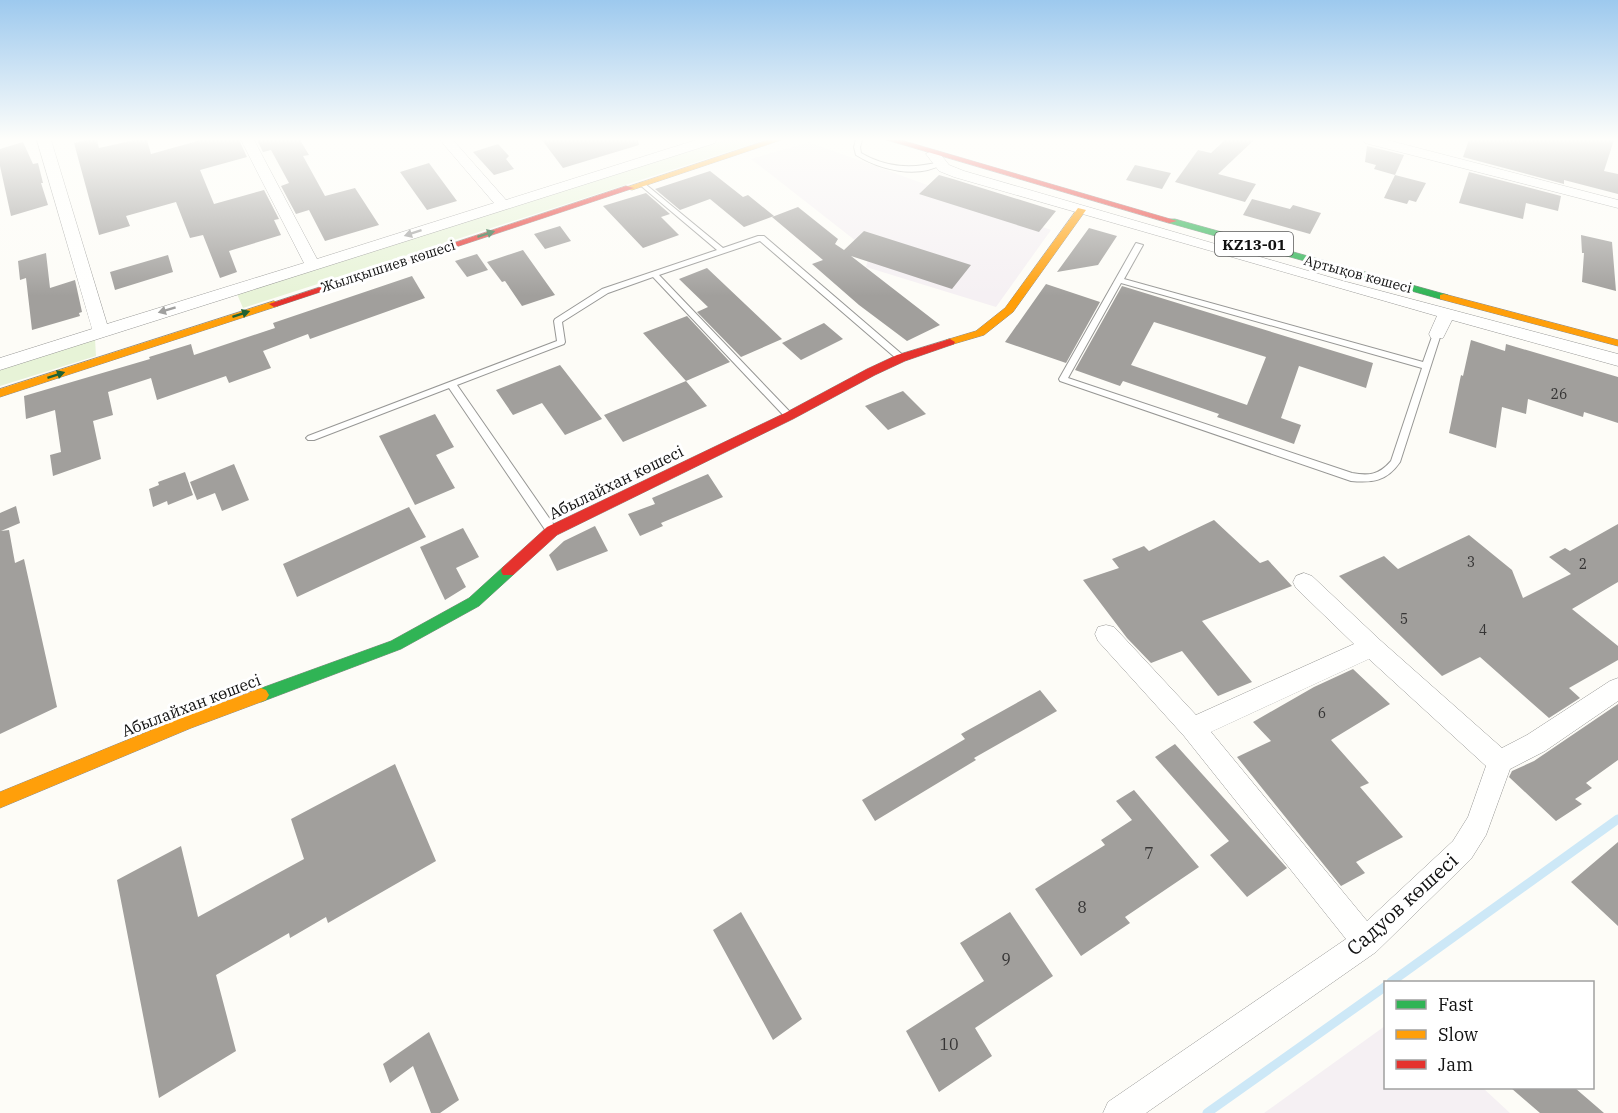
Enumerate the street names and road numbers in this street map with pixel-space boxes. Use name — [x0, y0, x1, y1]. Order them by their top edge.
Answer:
road number: KZ13-01 — [1215, 232, 1293, 256]
street label: Жылқышиев көшесі — [318, 236, 458, 296]
street label: Артықов көшесі — [1302, 251, 1414, 297]
street label: Абылайхан көшесі — [545, 441, 687, 523]
street label: Абылайхан көшесі — [119, 669, 263, 741]
street label: Садуов көшесі — [1340, 847, 1464, 961]

